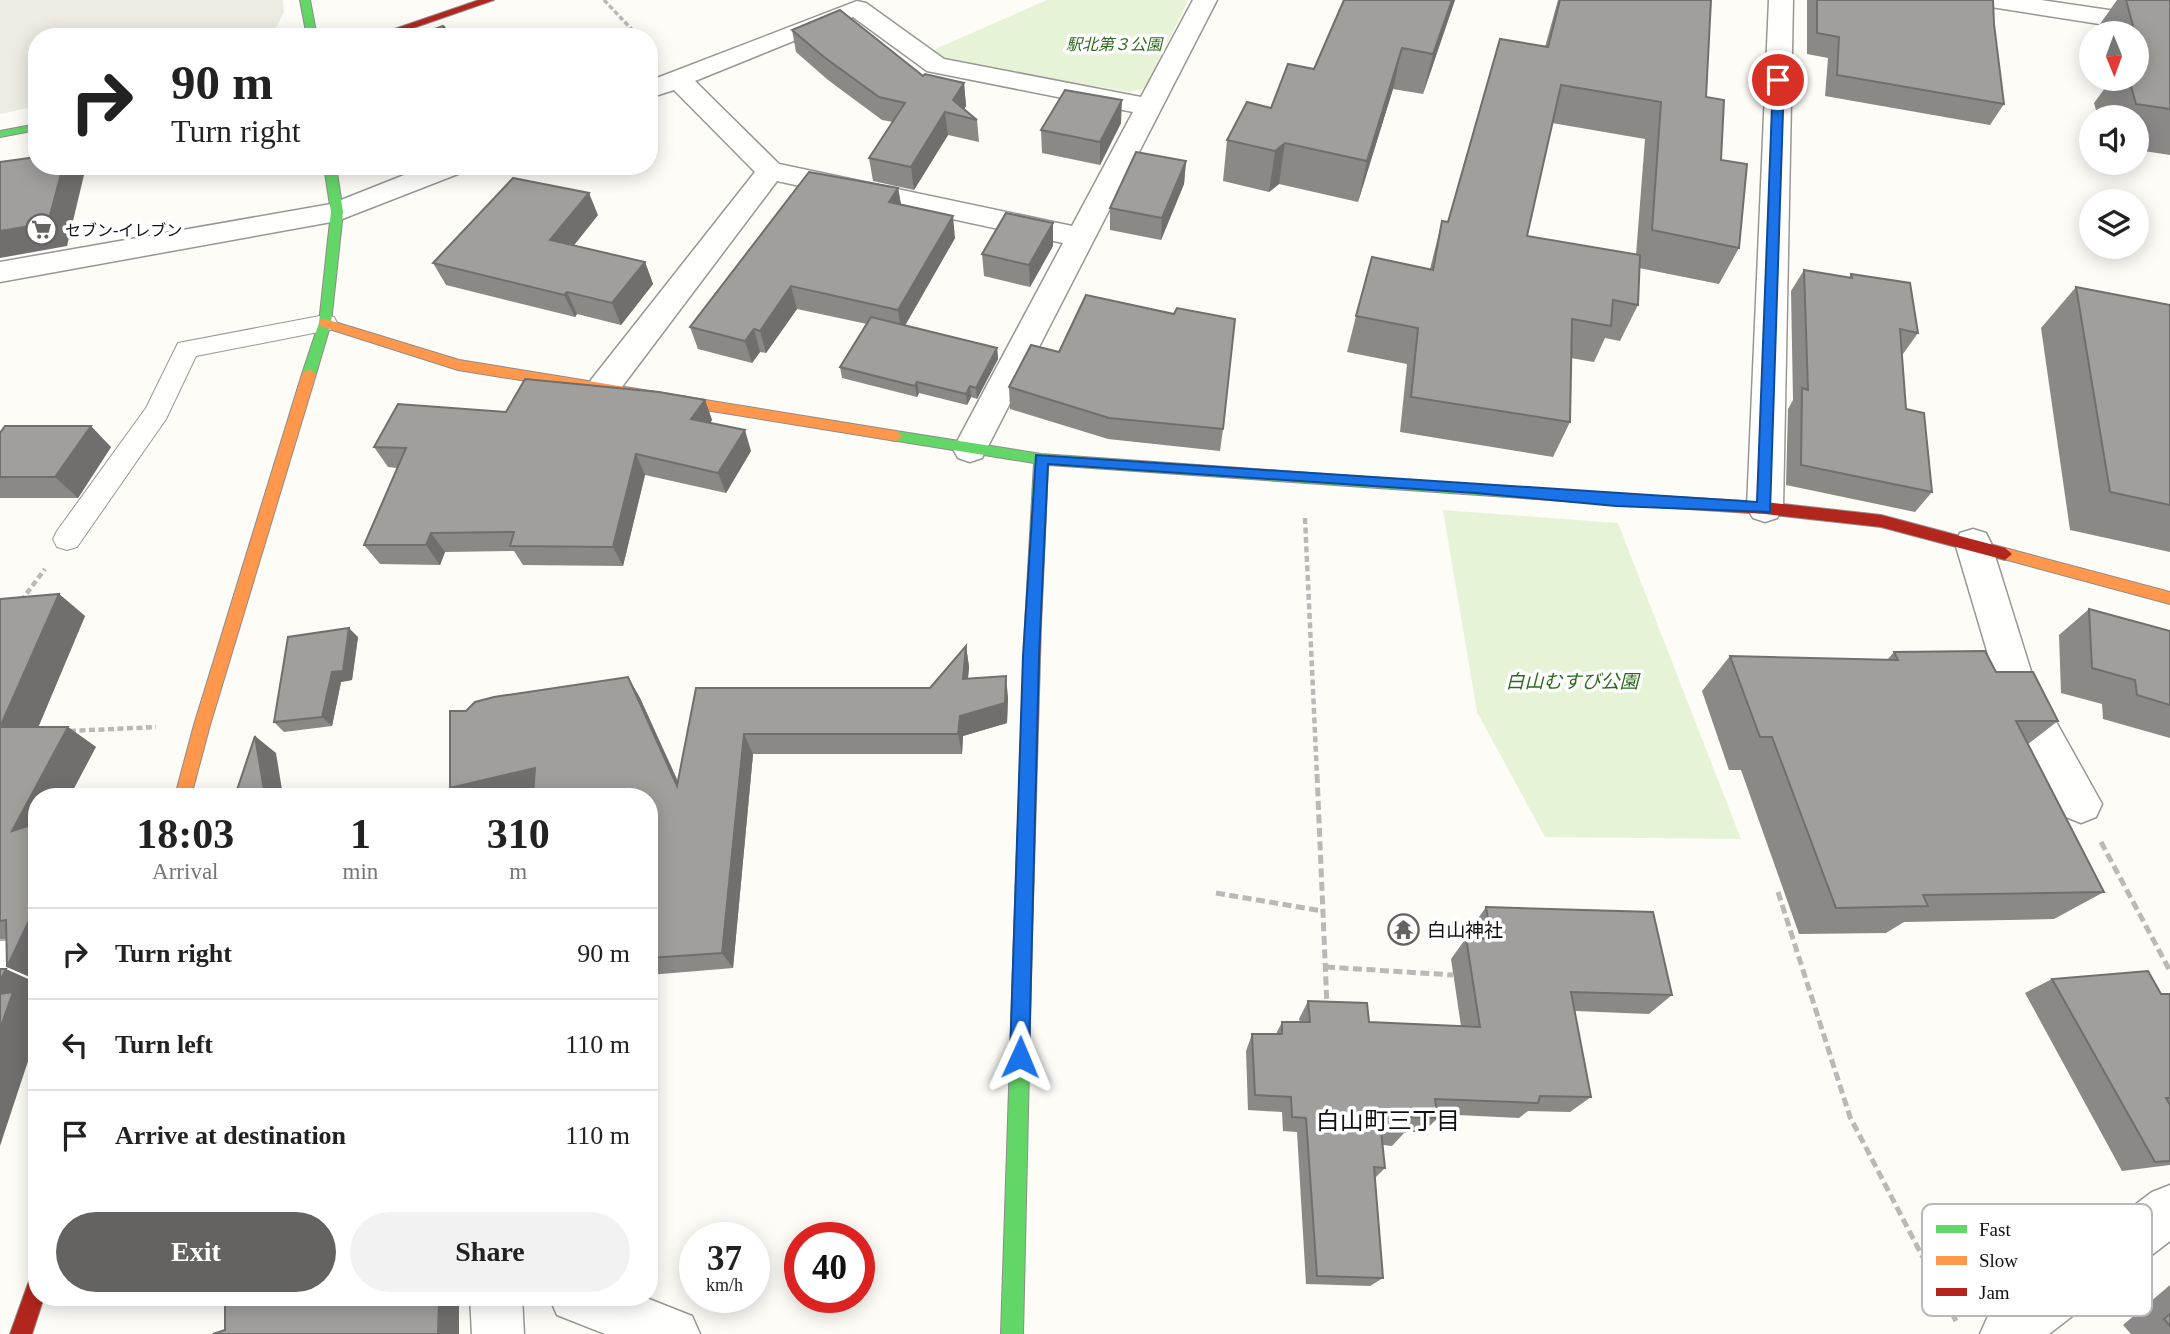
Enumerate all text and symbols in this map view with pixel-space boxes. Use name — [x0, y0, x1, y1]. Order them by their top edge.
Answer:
north arrow — [2079, 21, 2149, 91]
map controls — [2079, 21, 2149, 259]
park label: 駅北第３公園 — [1066, 36, 1164, 53]
pin — [1748, 50, 1808, 110]
text: 90 m — [171, 55, 273, 110]
icon: right — [56, 56, 147, 147]
icon: arrive — [1759, 61, 1797, 99]
button: sound — [2079, 105, 2149, 175]
text: Turn right — [171, 113, 301, 149]
button: layers — [2079, 189, 2149, 259]
supermarket icon: セブン-イレブン — [25, 213, 59, 247]
place label: セブン-イレブン — [65, 222, 182, 239]
park label: 白山むすび公園 — [1505, 671, 1641, 692]
text: 18:03 — [136, 811, 234, 857]
text: 1 — [350, 811, 371, 857]
text: 310 — [487, 811, 550, 857]
text: Arrival — [152, 859, 219, 884]
text: min — [343, 859, 378, 884]
text: m — [509, 859, 527, 884]
temple icon: 白山神社 — [1387, 913, 1421, 947]
place label: 白山神社 — [1427, 920, 1503, 941]
icon: right — [56, 935, 94, 973]
text: Turn right — [115, 939, 232, 968]
text: 90 m — [577, 939, 630, 968]
position arrow — [983, 1020, 1057, 1094]
icon: left — [56, 1026, 94, 1064]
text: Turn left — [115, 1030, 213, 1059]
text: 110 m — [565, 1030, 630, 1059]
district label: 白山町三丁目 — [1316, 1108, 1460, 1134]
icon: arrive — [56, 1117, 94, 1155]
text: Arrive at destination — [115, 1121, 346, 1150]
text: 110 m — [565, 1121, 630, 1150]
legend — [1922, 1204, 2152, 1316]
button: Exit — [56, 1212, 336, 1292]
button: Share — [350, 1212, 630, 1292]
text: Fast — [1979, 1219, 2011, 1240]
speed limit sign: 40 — [784, 1222, 875, 1313]
text: 37 — [707, 1239, 742, 1278]
text: Slow — [1979, 1250, 2018, 1271]
text: km/h — [706, 1275, 743, 1295]
text: Jam — [1979, 1282, 2010, 1303]

